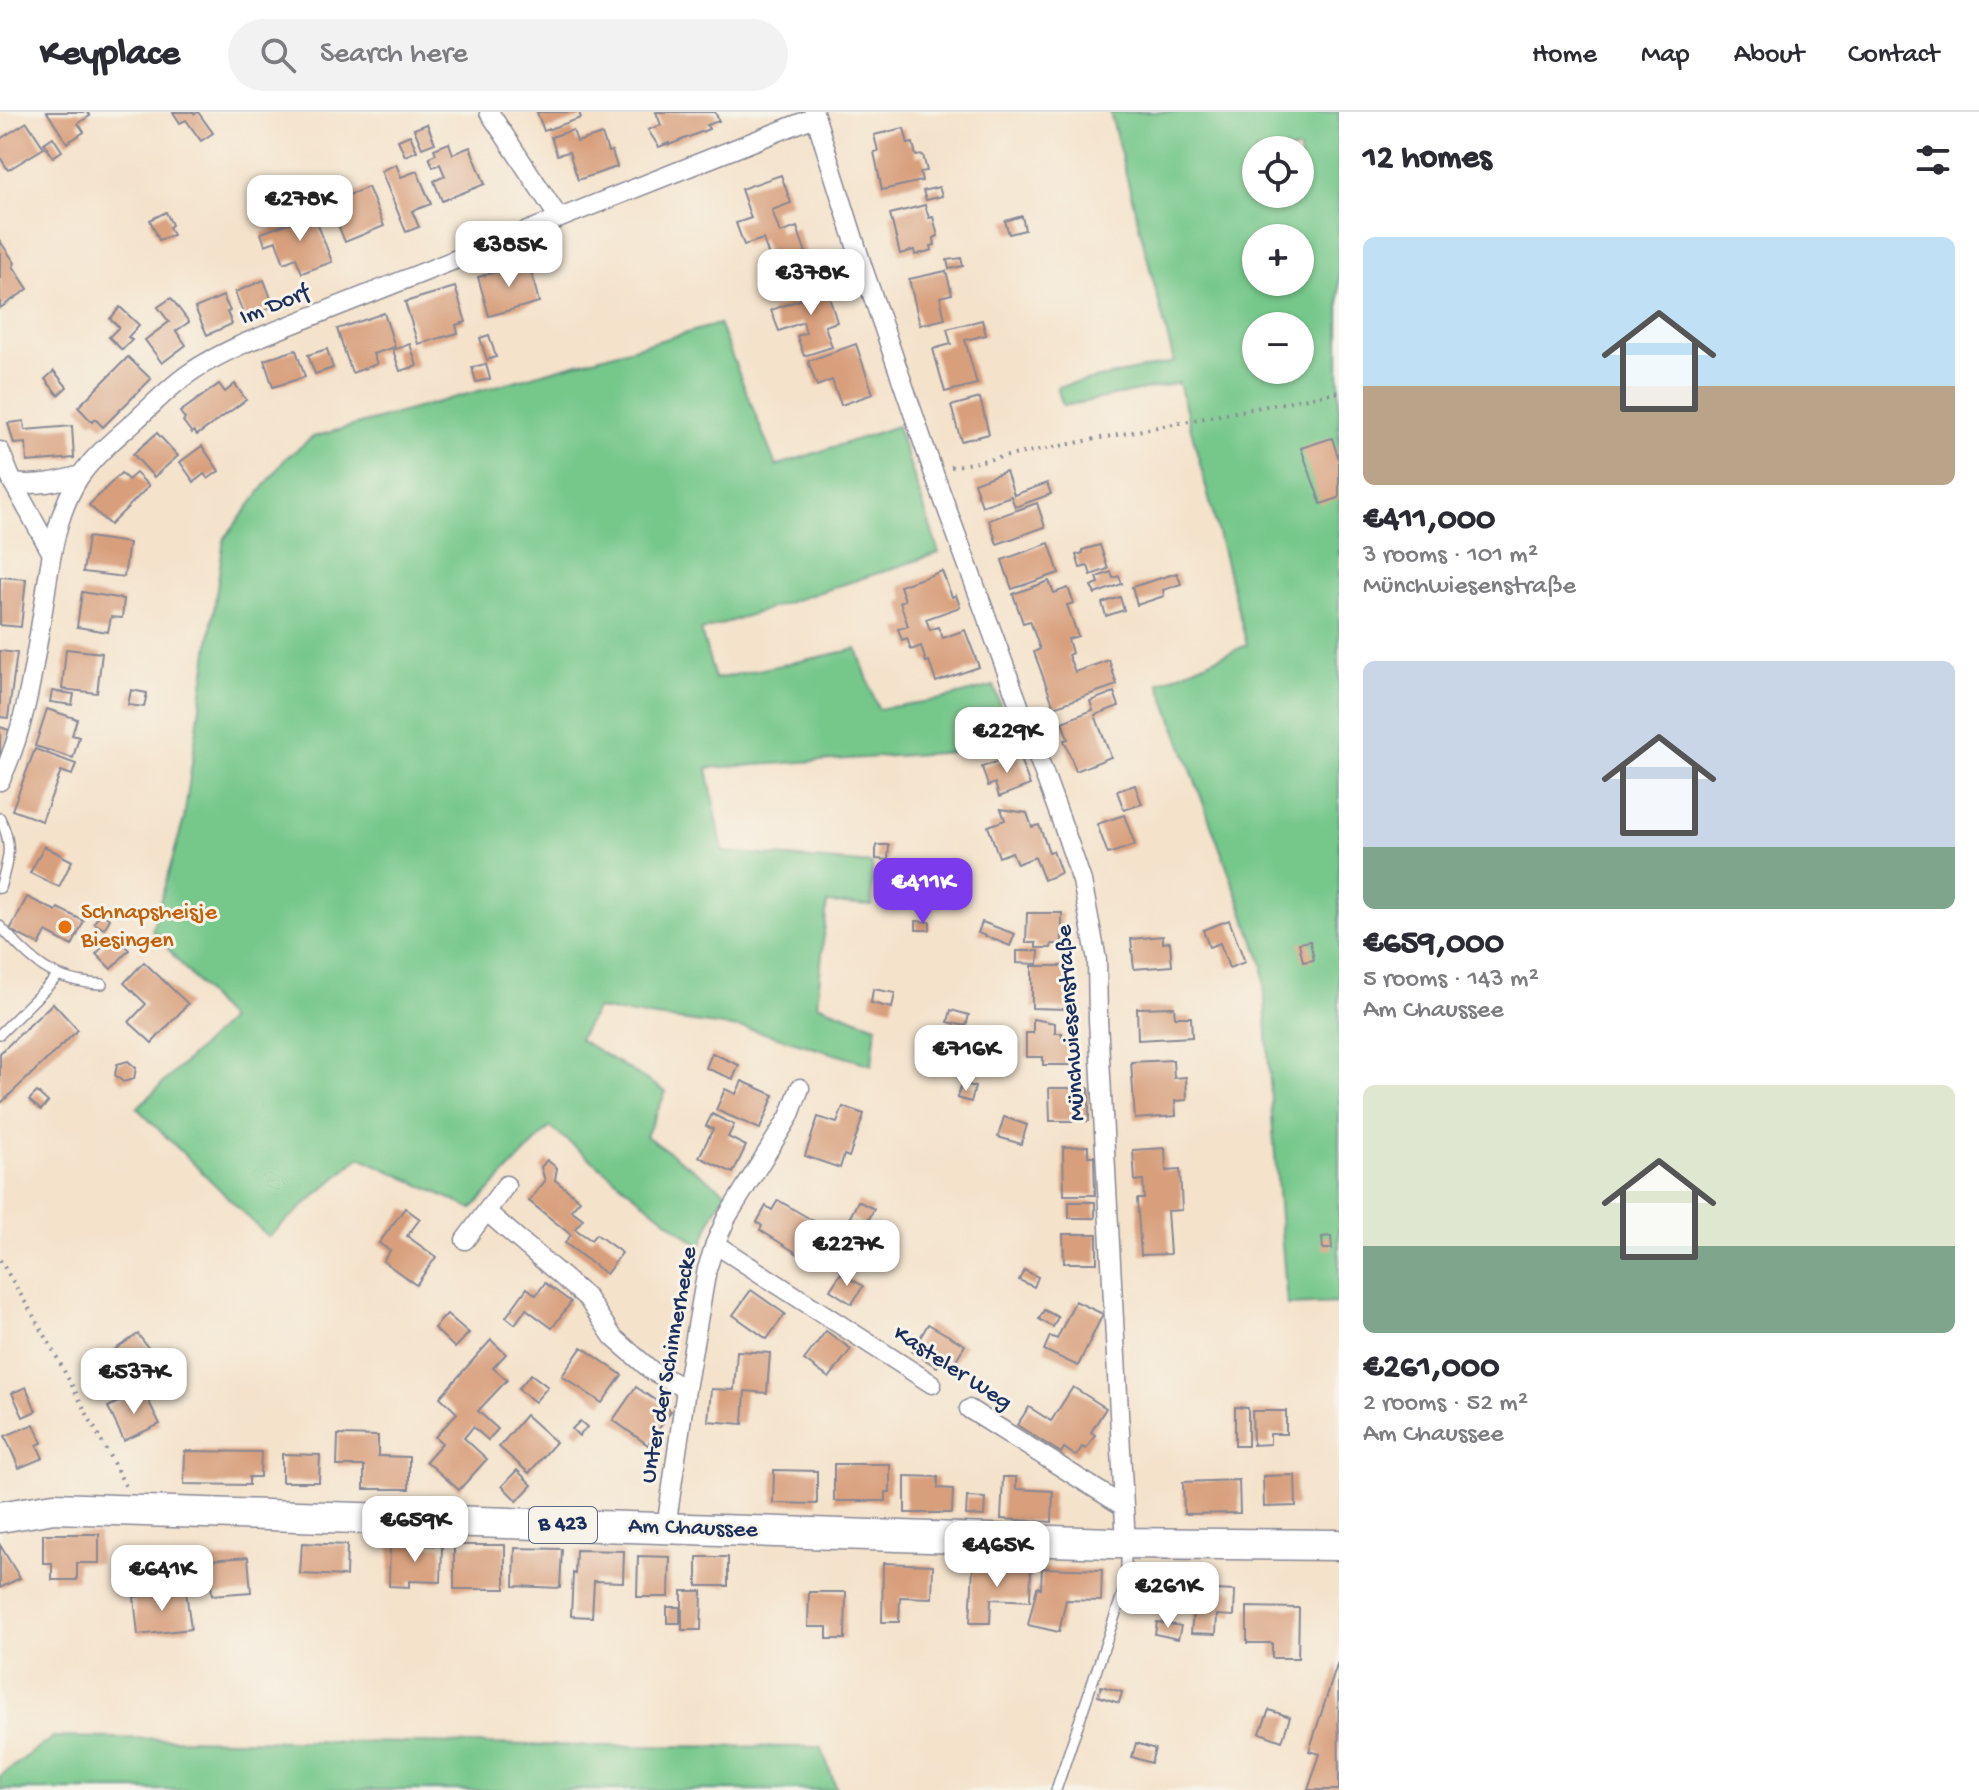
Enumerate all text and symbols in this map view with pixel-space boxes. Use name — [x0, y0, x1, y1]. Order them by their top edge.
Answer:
search box — [228, 19, 788, 91]
text: Keyplace — [40, 33, 180, 77]
icon: search — [256, 33, 300, 77]
text: Search here — [320, 38, 468, 73]
text: Home — [1532, 39, 1597, 72]
text: Map — [1641, 39, 1690, 72]
text: About — [1734, 39, 1804, 72]
text: Contact — [1848, 39, 1939, 72]
map controls — [1242, 136, 1314, 384]
button: locate — [1242, 136, 1314, 208]
icon: filters — [1911, 138, 1955, 182]
text: 12 homes — [1363, 140, 1492, 180]
pin: €278K — [244, 175, 356, 243]
text: €278K — [265, 185, 335, 216]
pin: €385K — [453, 221, 565, 289]
button: + — [1242, 224, 1314, 296]
text: €385K — [473, 231, 545, 262]
pin: €378K — [755, 249, 867, 317]
text: €378K — [775, 259, 847, 290]
street label: Im Dorf — [236, 278, 316, 333]
icon: home — [1587, 289, 1731, 433]
button: − — [1242, 312, 1314, 384]
text: €411,000 — [1363, 501, 1495, 541]
text: 3 rooms · 101 m² — [1363, 541, 1538, 572]
text: Münchwiesenstraße — [1363, 572, 1576, 603]
pin: €229K — [951, 707, 1063, 775]
icon: home — [1587, 713, 1731, 857]
text: €229K — [973, 717, 1041, 748]
pin: €411K — [867, 858, 979, 926]
text: €411K — [891, 868, 955, 899]
place label: Schnapsheisje Biesingen — [80, 899, 218, 956]
marker: Schnapsheisje Biesingen — [56, 918, 74, 936]
street label: Münchwiesenstraße — [1051, 923, 1093, 1122]
text: €659,000 — [1363, 925, 1504, 965]
text: 5 rooms · 143 m² — [1363, 965, 1539, 996]
text: Am Chaussee — [1363, 996, 1504, 1027]
pin: €716K — [910, 1025, 1022, 1093]
text: €716K — [933, 1035, 1000, 1066]
icon: home — [1587, 1137, 1731, 1281]
pin: €227K — [791, 1220, 903, 1288]
text: €227K — [813, 1230, 881, 1261]
street label: Unter der Schinnerhecke — [635, 1244, 705, 1486]
street label: Kasteler Weg — [887, 1320, 1017, 1418]
pin: €537K — [78, 1348, 190, 1416]
text: €261,000 — [1363, 1349, 1499, 1389]
text: €537K — [99, 1358, 169, 1389]
text: 2 rooms · 52 m² — [1363, 1389, 1528, 1420]
text: Am Chaussee — [1363, 1420, 1504, 1451]
pin: €659K — [359, 1496, 471, 1564]
text: €659K — [380, 1506, 450, 1537]
road number: B 423 — [529, 1507, 597, 1543]
street label: Am Chaussee — [628, 1512, 759, 1546]
pin: €465K — [941, 1521, 1053, 1589]
text: €465K — [963, 1531, 1031, 1562]
pin: €641K — [106, 1545, 218, 1613]
text: €641K — [129, 1555, 195, 1586]
pin: €261K — [1112, 1562, 1224, 1630]
text: €261K — [1135, 1572, 1201, 1603]

